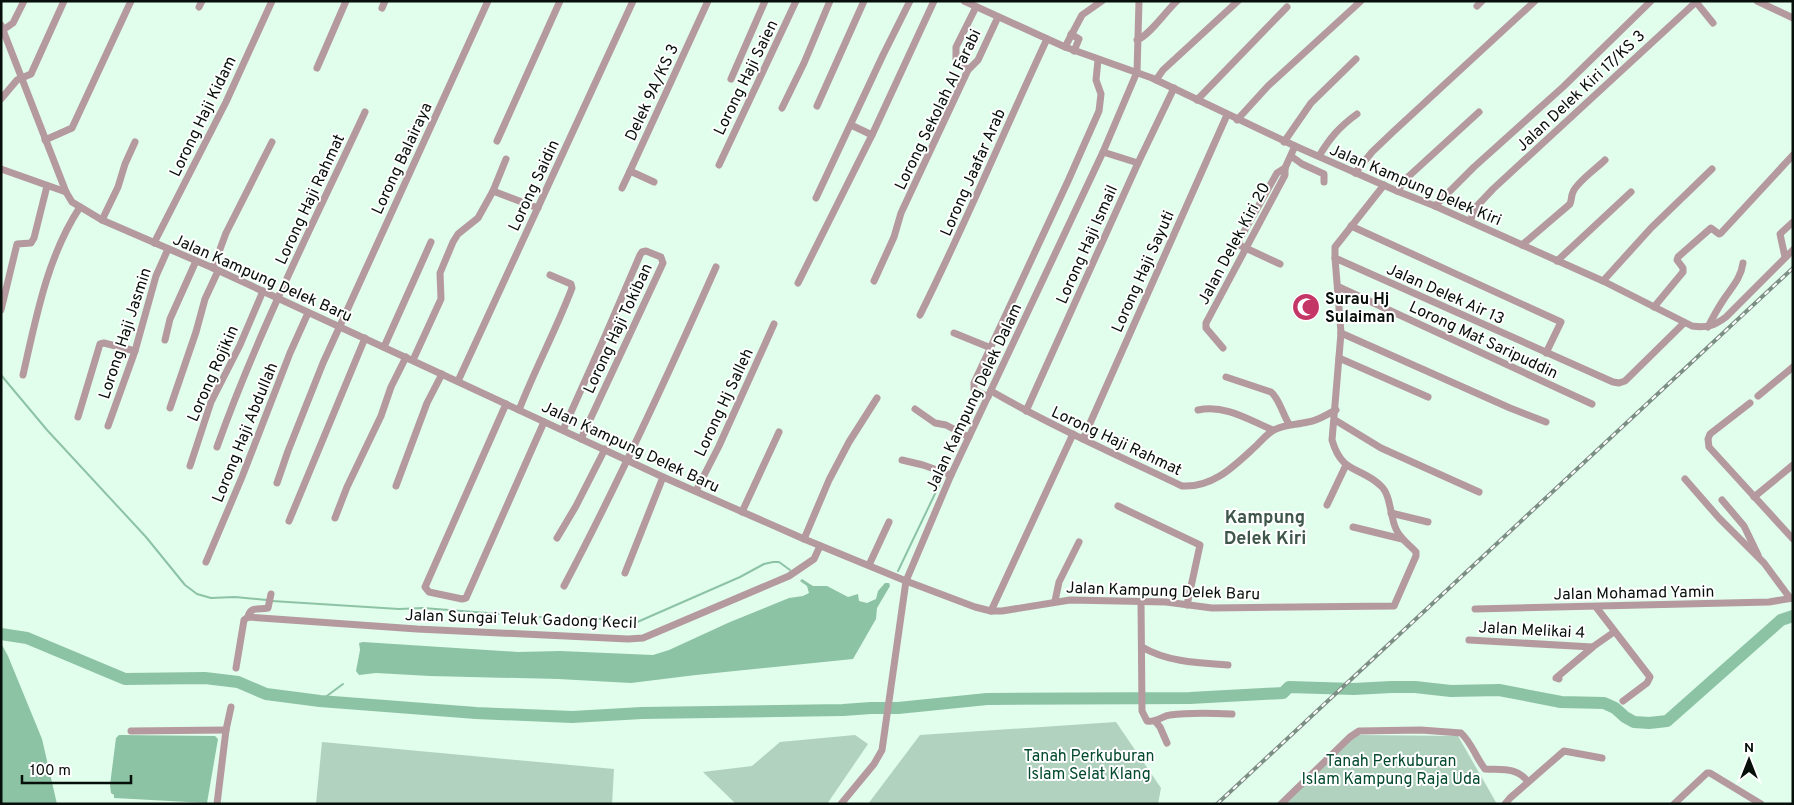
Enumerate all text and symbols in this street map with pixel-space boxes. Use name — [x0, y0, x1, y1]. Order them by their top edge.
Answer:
street label: Lorong Haji Saien — [710, 17, 783, 139]
street label: Lorong Sekolah Al Farabi — [891, 26, 986, 194]
street label: Jalan Delek Kiri 17/KS 3 — [1513, 26, 1650, 156]
street label: Delek 9A/KS 3 — [622, 41, 684, 145]
street label: Lorong Haji Kidam — [166, 53, 242, 180]
street label: Lorong Balairaya — [368, 100, 437, 218]
street label: Lorong Jaafar Arab — [937, 106, 1011, 240]
street label: Lorong Haji Rahmat — [272, 131, 350, 268]
street label: Lorong Saidin — [505, 137, 565, 235]
street label: Jalan Kampung Delek Kiri — [1326, 141, 1504, 231]
street label: Jalan Delek Kiri 20 — [1194, 179, 1275, 309]
street label: Lorong Haji Ismail — [1053, 182, 1123, 307]
street label: Lorong Haji Sayuti — [1108, 208, 1180, 336]
street label: Jalan Kampung Delek Baru — [169, 230, 355, 327]
street label: Lorong Haji Tokiban — [580, 260, 658, 397]
street label: Jalan Delek Air 13 — [1383, 260, 1507, 330]
street label: Lorong Haji Jasmin — [95, 265, 157, 402]
place label: Surau Hj Sulaiman — [1325, 290, 1395, 328]
mosque icon: Surau Hj Sulaiman — [1291, 292, 1321, 322]
street label: Lorong Mat Saripuddin — [1405, 297, 1561, 384]
street label: Jalan Kampung Delek Dalam — [922, 301, 1027, 495]
street label: Lorong Rojikin — [184, 323, 244, 425]
street label: Lorong Hj Salleh — [691, 345, 759, 460]
street label: Lorong Haji Abdullah — [209, 360, 283, 506]
street label: Jalan Kampung Delek Baru — [538, 398, 722, 498]
street label: Lorong Haji Rahmat — [1048, 403, 1185, 481]
district label: Kampung Delek Kiri — [1224, 507, 1306, 551]
street label: Jalan Kampung Delek Baru — [1065, 579, 1260, 605]
street label: Jalan Mohamad Yamin — [1553, 583, 1715, 605]
street label: Jalan Sungai Teluk Gadong Kecil — [405, 606, 637, 634]
street label: Jalan Melikai 4 — [1478, 618, 1586, 644]
north arrow — [1724, 735, 1774, 785]
text: N — [1744, 740, 1754, 757]
park label: Tanah Perkuburan Islam Selat Klang — [1023, 747, 1155, 785]
scale bar — [22, 752, 131, 784]
park label: Tanah Perkuburan Islam Kampung Raja Uda — [1302, 752, 1480, 790]
text: 100 m — [30, 762, 71, 781]

